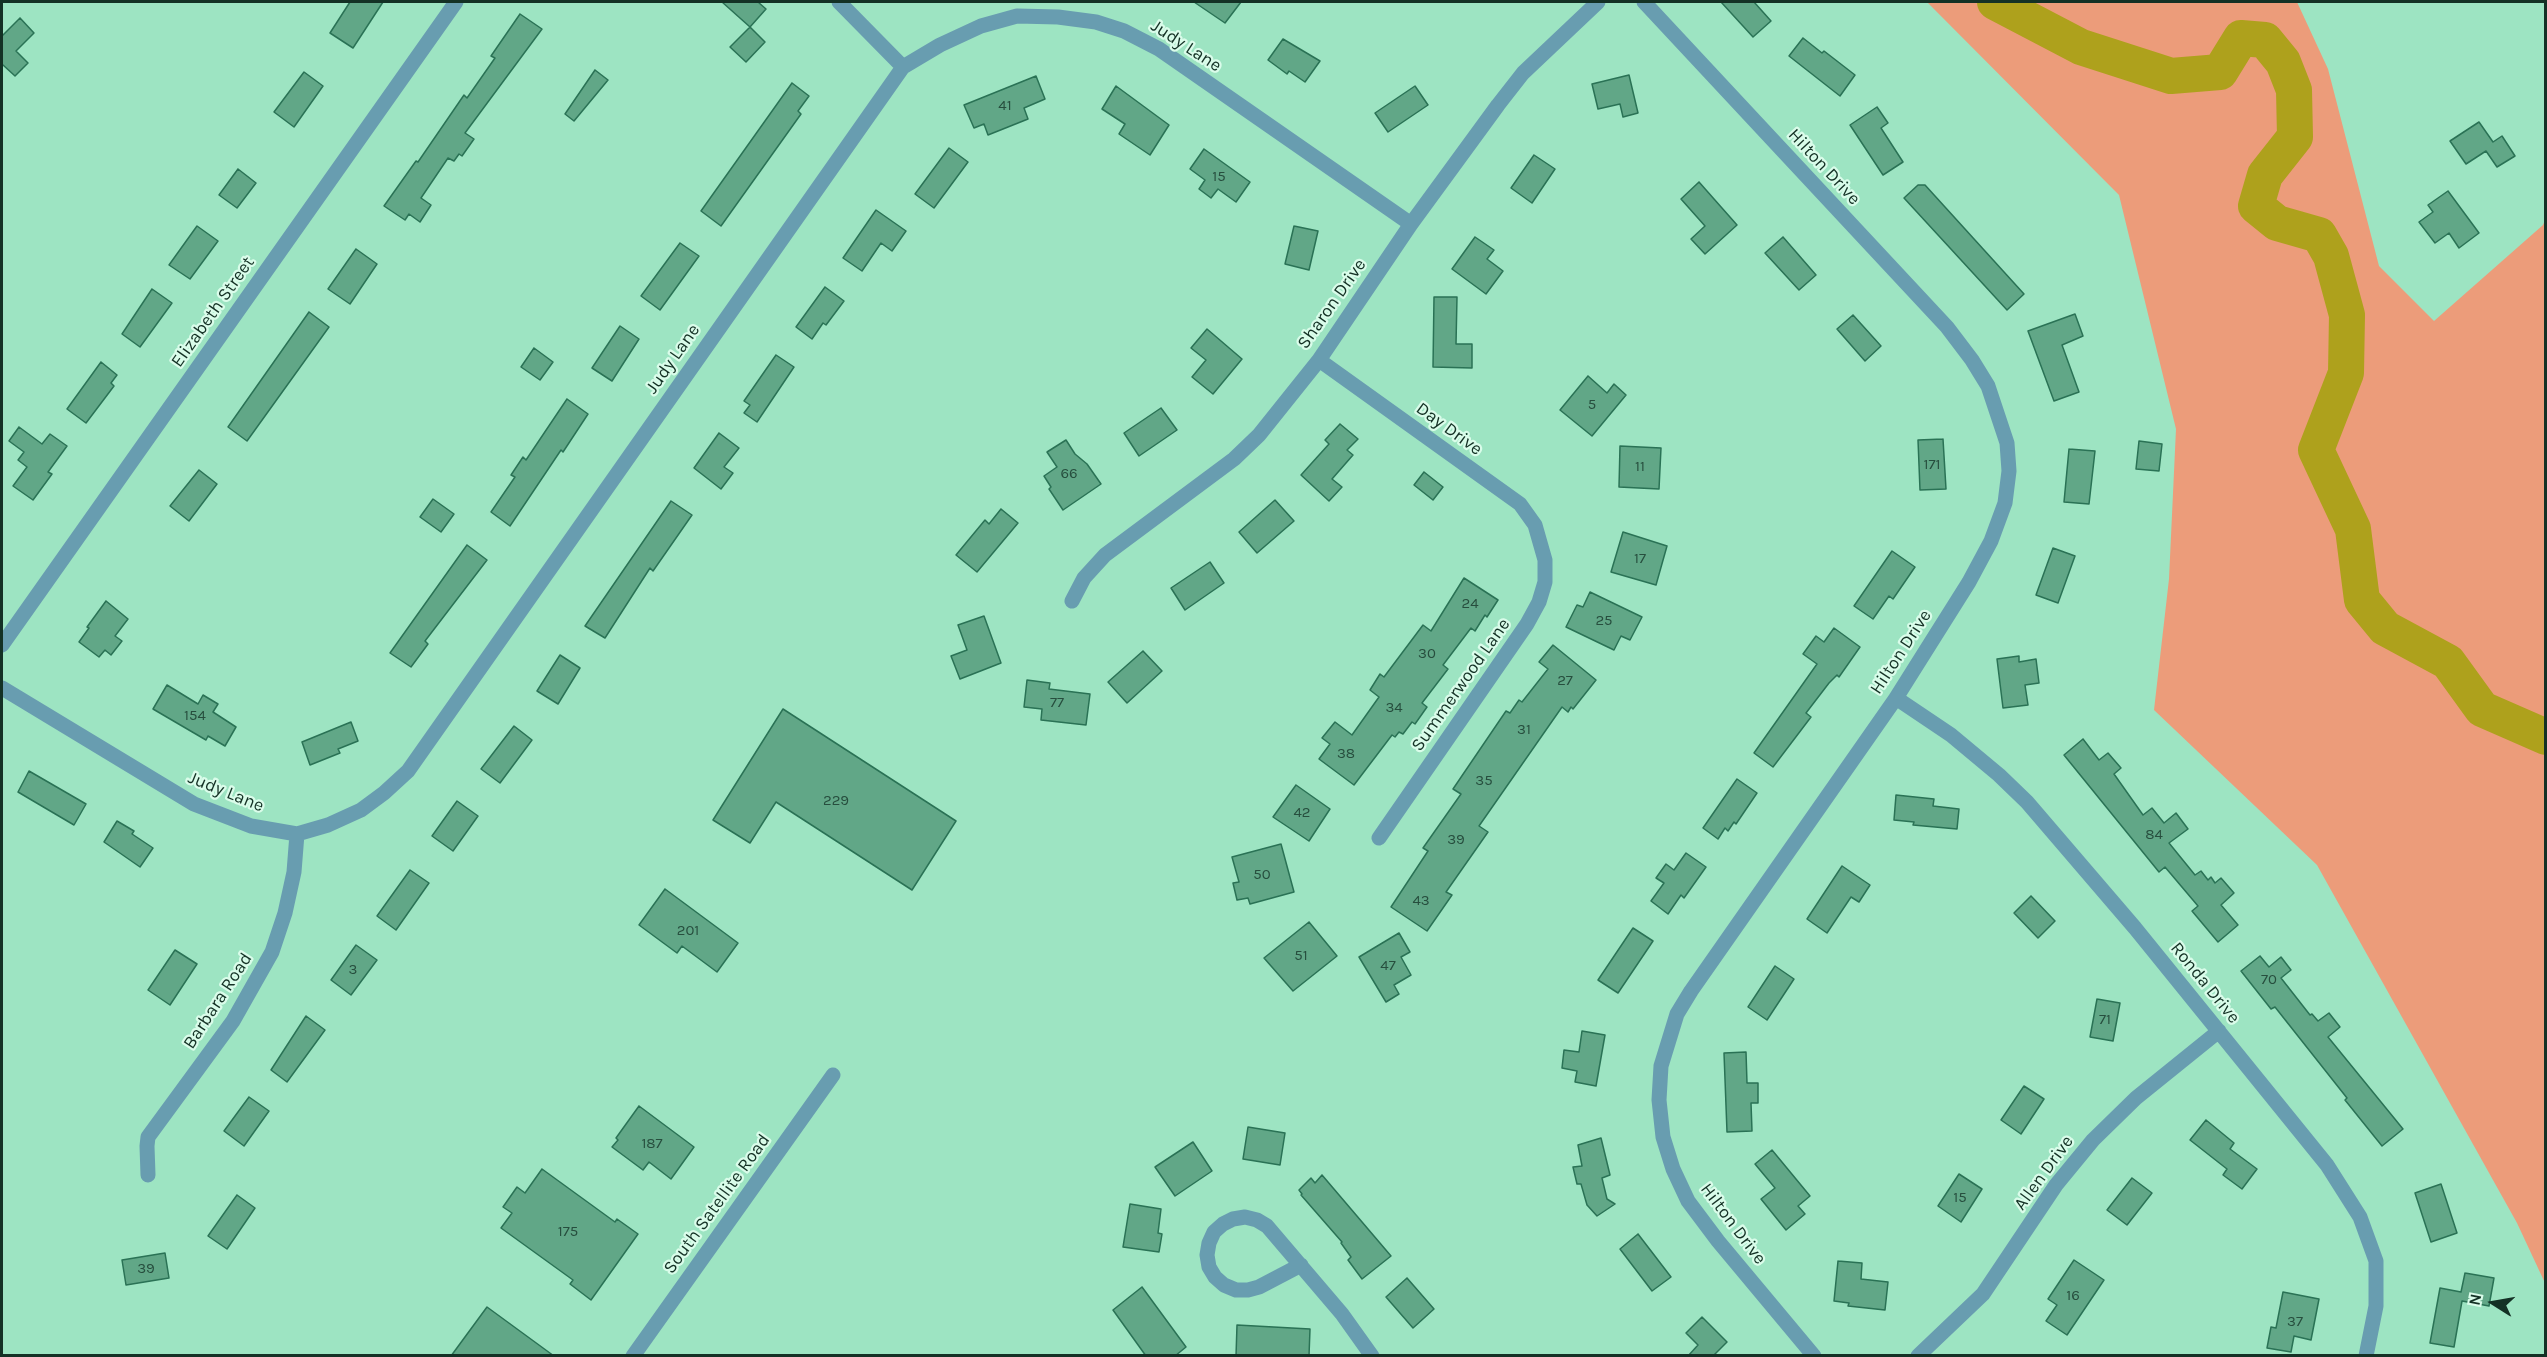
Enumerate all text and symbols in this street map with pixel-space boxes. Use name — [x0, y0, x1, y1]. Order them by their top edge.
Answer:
street label: Judy Lane — [1147, 15, 1225, 77]
house number: 41 — [998, 97, 1012, 115]
street label: Hilton Drive — [1783, 124, 1865, 210]
house number: 15 — [1212, 168, 1226, 186]
street label: Elizabeth Street — [167, 252, 259, 372]
street label: Sharon Drive — [1293, 255, 1371, 353]
street label: Judy Lane — [641, 320, 705, 398]
house number: 5 — [1588, 396, 1596, 414]
street label: Day Drive — [1412, 398, 1486, 460]
house number: 171 — [1924, 456, 1940, 474]
house number: 11 — [1635, 458, 1645, 476]
house number: 66 — [1060, 465, 1078, 483]
house number: 17 — [1634, 550, 1646, 568]
house number: 24 — [1461, 595, 1479, 613]
street label: Hilton Drive — [1866, 606, 1936, 698]
house number: 25 — [1595, 612, 1613, 630]
street label: Summerwood Lane — [1407, 614, 1515, 756]
house number: 30 — [1418, 645, 1436, 663]
house number: 27 — [1557, 672, 1573, 690]
house number: 77 — [1050, 694, 1064, 712]
house number: 34 — [1385, 699, 1403, 717]
house number: 154 — [184, 707, 206, 725]
house number: 31 — [1517, 721, 1531, 739]
house number: 38 — [1337, 745, 1355, 763]
street label: Judy Lane — [185, 767, 267, 817]
house number: 35 — [1475, 772, 1493, 790]
house number: 229 — [823, 792, 849, 810]
house number: 42 — [1293, 804, 1311, 822]
house number: 84 — [2145, 826, 2163, 844]
house number: 39 — [1447, 831, 1465, 849]
house number: 50 — [1253, 866, 1271, 884]
house number: 43 — [1412, 892, 1430, 910]
house number: 201 — [677, 922, 699, 940]
street label: Ronda Drive — [2166, 938, 2244, 1028]
house number: 51 — [1294, 947, 1308, 965]
street label: Barbara Road — [179, 949, 257, 1053]
house number: 47 — [1380, 957, 1396, 975]
house number: 3 — [349, 961, 357, 979]
house number: 70 — [2261, 971, 2277, 989]
house number: 71 — [2099, 1011, 2111, 1029]
street label: South Satellite Road — [659, 1130, 775, 1278]
street label: Allen Drive — [2010, 1132, 2078, 1214]
house number: 187 — [641, 1135, 663, 1153]
street label: Hilton Drive — [1695, 1179, 1771, 1269]
house number: 15 — [1953, 1189, 1967, 1207]
house number: 175 — [558, 1223, 578, 1241]
house number: 39 — [137, 1260, 155, 1278]
north arrow — [2463, 1273, 2523, 1333]
house number: 16 — [2066, 1287, 2080, 1305]
text: N — [2464, 1292, 2485, 1307]
house number: 37 — [2287, 1313, 2303, 1331]

